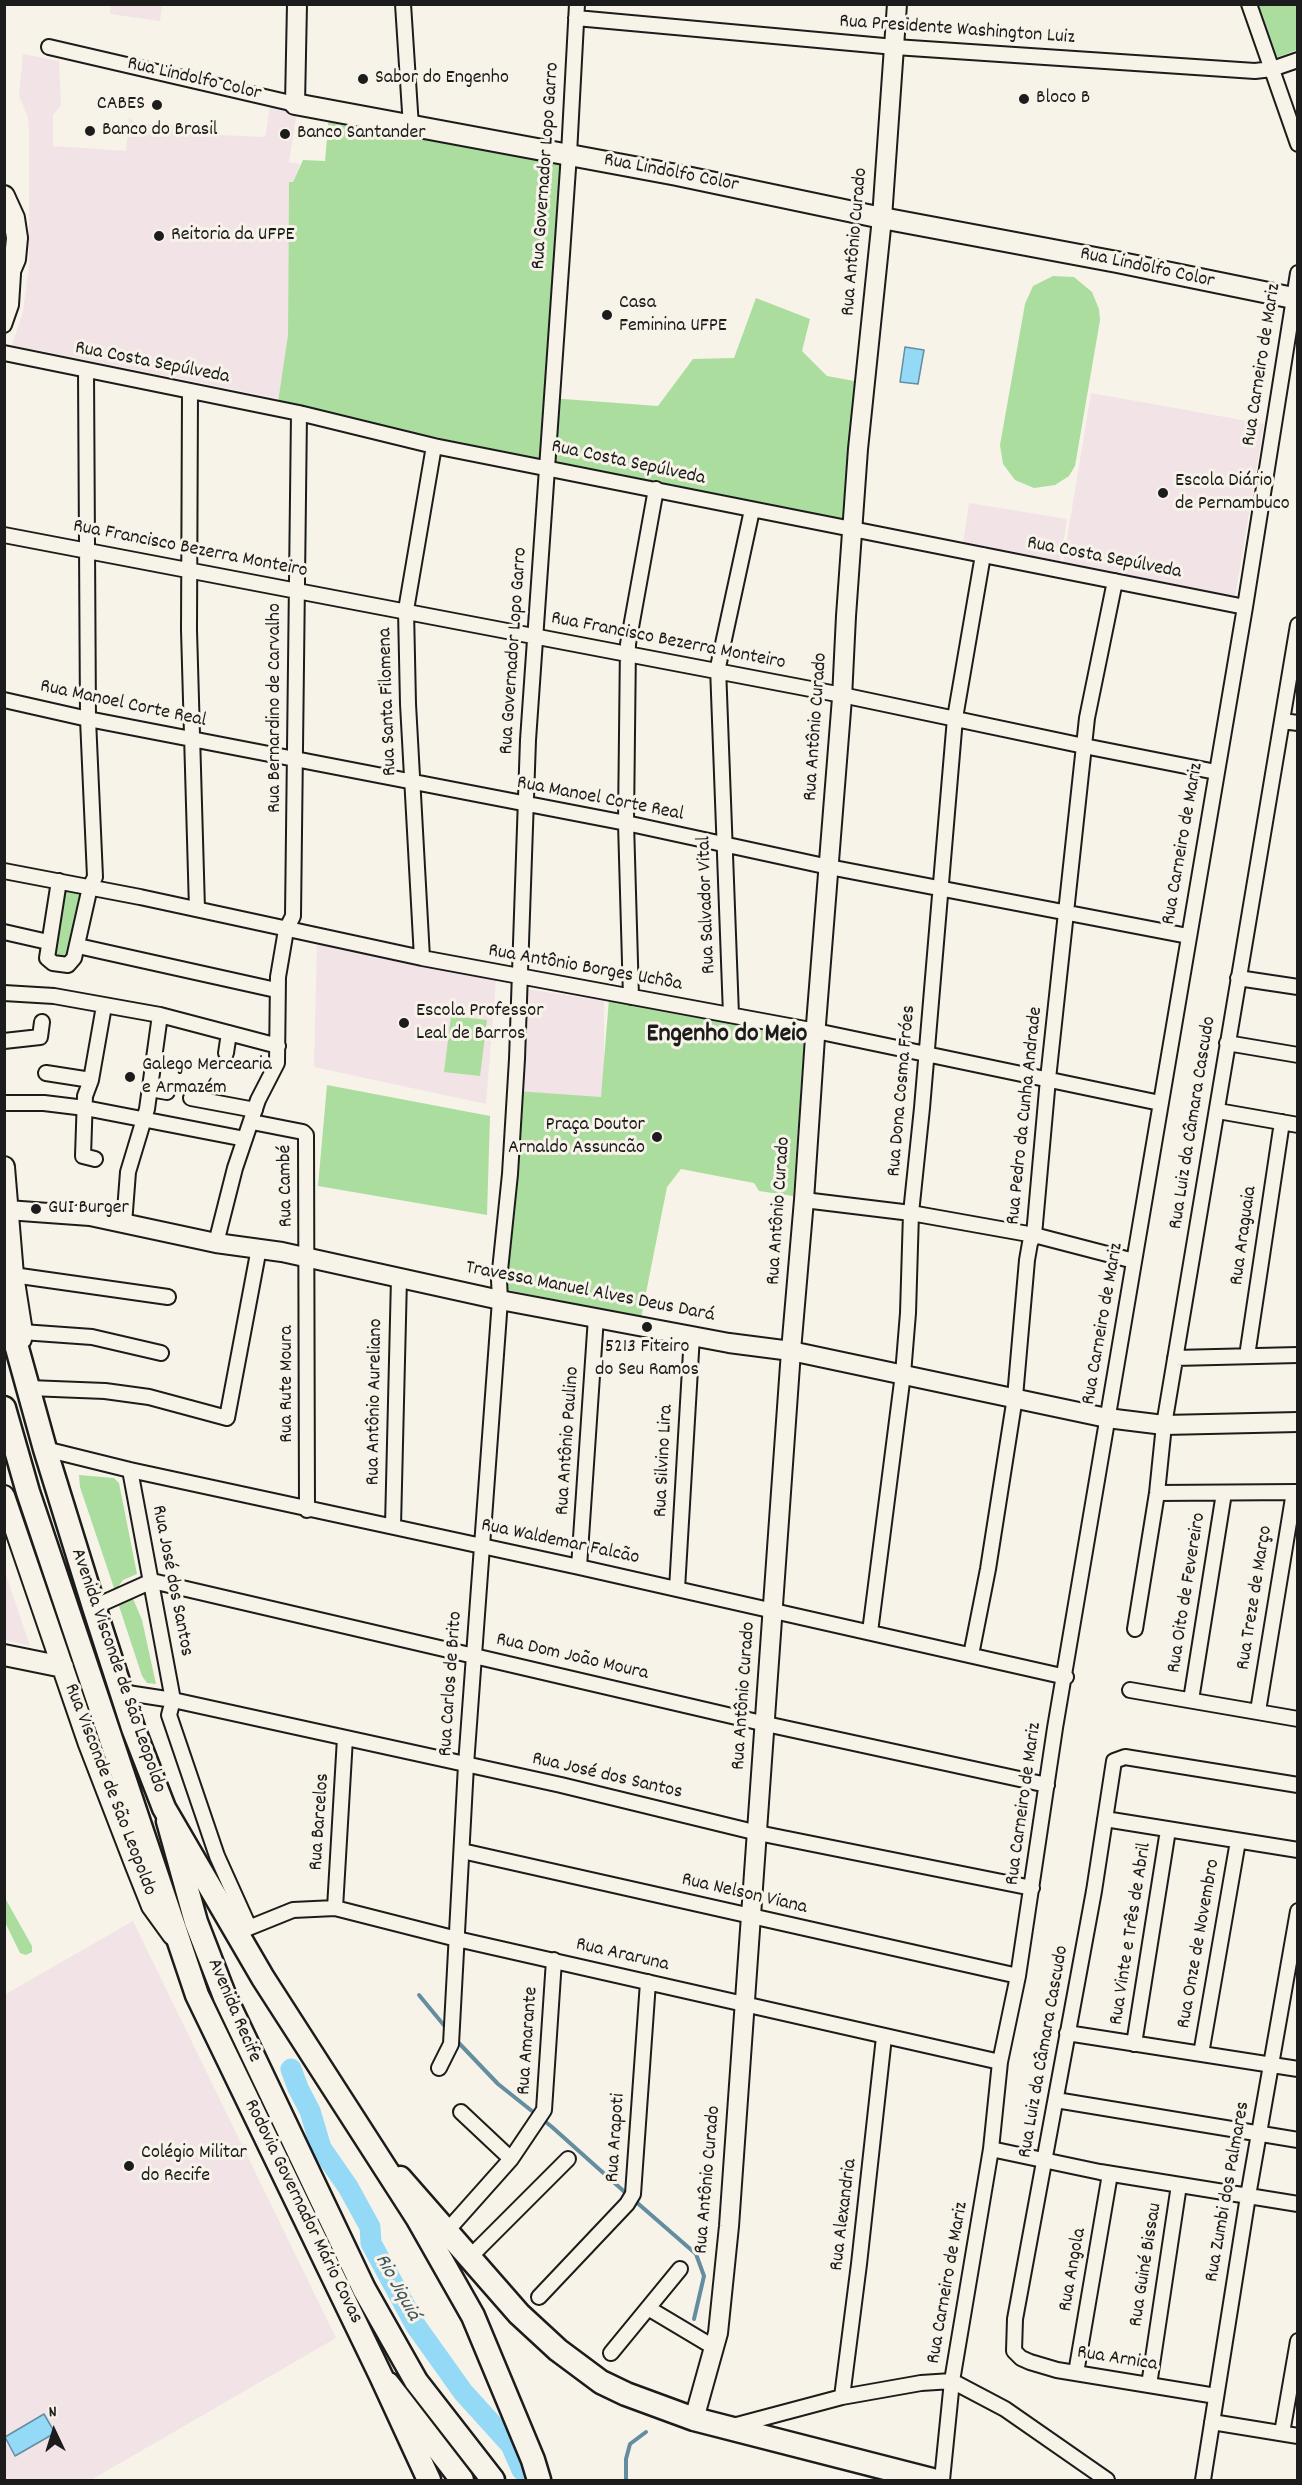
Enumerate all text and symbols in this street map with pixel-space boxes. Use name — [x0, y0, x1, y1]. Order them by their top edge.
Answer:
street label: Rua Presidente Washington Luiz — [838, 11, 1076, 51]
street label: Rua Lindolfo Color — [125, 53, 263, 107]
street label: Rua Governador Lopo Garro — [528, 62, 566, 270]
place label: Sabor do Engenho — [375, 67, 509, 91]
marker: Sabor do Engenho — [356, 72, 370, 86]
place label: Bloco B — [1036, 87, 1090, 111]
marker: Bloco B — [1017, 92, 1031, 106]
place label: CABES — [97, 93, 145, 117]
marker: CABES — [150, 98, 164, 112]
place label: Banco do Brasil — [102, 119, 218, 143]
place label: Banco Santander — [297, 122, 426, 146]
marker: Banco do Brasil — [83, 124, 97, 138]
marker: Banco Santander — [278, 127, 292, 141]
street label: Rua Lindolfo Color — [602, 149, 740, 199]
street label: Rua Antônio Curado — [838, 167, 874, 317]
place label: Reitoria da UFPE — [171, 224, 295, 248]
marker: Reitoria da UFPE — [152, 229, 166, 243]
street label: Rua Lindolfo Color — [1078, 243, 1216, 295]
street label: Rua Carneiro de Mariz — [1238, 282, 1288, 448]
place label: Casa Feminina UFPE — [619, 292, 727, 339]
marker: Casa Feminina UFPE — [600, 308, 614, 322]
street label: Rua Costa Sepúlveda — [73, 337, 231, 391]
street label: Rua Costa Sepúlveda — [549, 436, 707, 492]
place label: Escola Diário de Pernambuco — [1175, 470, 1290, 517]
marker: Escola Diário de Pernambuco — [1156, 486, 1170, 500]
street label: Rua Francisco Bezerra Monteiro — [71, 515, 309, 585]
street label: Rua Costa Sepúlveda — [1025, 532, 1183, 586]
street label: Rua Governador Lopo Garro — [496, 547, 534, 755]
street label: Rua Bernardino de Carvalho — [264, 603, 288, 813]
street label: Rua Francisco Bezerra Monteiro — [549, 607, 787, 677]
street label: Rua Santa Filomena — [374, 627, 404, 777]
street label: Rua Antônio Curado — [800, 652, 834, 802]
street label: Rua Manoel Corte Real — [38, 676, 208, 734]
street label: Rua Carneiro de Mariz — [1158, 761, 1210, 927]
street label: Rua Manoel Corte Real — [515, 772, 685, 828]
street label: Rua Salvador Vital — [694, 836, 722, 974]
street label: Rua Antônio Borges Uchôa — [486, 940, 684, 998]
place label: Escola Professor Leal de Barros — [416, 1000, 544, 1047]
street label: Rua Dona Cosma Fróes — [884, 1004, 922, 1178]
street label: Rua Pedro da Cunha Andrade — [1003, 1006, 1049, 1226]
street label: Rua Luiz da Câmara Cascudo — [1165, 1015, 1223, 1231]
marker: Escola Professor Leal de Barros — [397, 1016, 411, 1030]
district label: Engenho do Meio — [647, 1020, 807, 1052]
place label: Galego Mercearia e Armazém — [142, 1054, 272, 1101]
marker: Galego Mercearia e Armazém — [123, 1070, 137, 1084]
place label: Praça Doutor Arnaldo Assuncão — [508, 1114, 645, 1161]
marker: Praça Doutor Arnaldo Assuncão — [650, 1130, 664, 1144]
street label: Rua Antônio Curado — [763, 1136, 797, 1286]
street label: Rua Cambé — [274, 1144, 300, 1228]
street label: Rua Araguaia — [1226, 1185, 1264, 1287]
place label: GUI Burger — [48, 1197, 129, 1221]
marker: GUI Burger — [29, 1202, 43, 1216]
street label: Rua Carneiro de Mariz — [1078, 1241, 1130, 1407]
street label: Travessa Manuel Alves Deus Dará — [463, 1257, 717, 1329]
street label: Rua Antônio Aureliano — [363, 1318, 389, 1486]
marker: 5213 Fiteiro do Seu Ramos — [640, 1320, 654, 1334]
street label: Rua Rute Moura — [276, 1325, 300, 1443]
place label: 5213 Fiteiro do Seu Ramos — [595, 1336, 699, 1383]
street label: Rua Antônio Paulino — [552, 1366, 586, 1516]
street label: Rua Silvino Lira — [650, 1404, 680, 1518]
street label: Rua José dos Santos — [145, 1503, 197, 1659]
street label: Rua Oito de Fevereiro — [1163, 1511, 1213, 1675]
street label: Rua Waldemar Falcão — [479, 1515, 641, 1571]
street label: Rua Treze de Março — [1233, 1524, 1279, 1672]
street label: Avenida Visconde de São Leopoldo — [64, 1546, 170, 1796]
street label: Rua Carlos de Brito — [435, 1611, 469, 1757]
street label: Rua Antônio Curado — [728, 1621, 762, 1771]
street label: Rua Dom João Moura — [494, 1629, 650, 1687]
street label: Rua Visconde de São Leopoldo — [57, 1681, 161, 1899]
street label: Rua Carneiro de Mariz — [1002, 1721, 1048, 1887]
street label: Rua José dos Santos — [529, 1748, 685, 1806]
street label: Rua Barcelos — [306, 1773, 336, 1871]
street label: Rua Vinte e Três de Abril — [1106, 1841, 1158, 2027]
street label: Rua Onze de Novembro — [1173, 1858, 1227, 2030]
street label: Rua Nelson Viana — [679, 1869, 809, 1921]
street label: Rua Araruna — [573, 1934, 671, 1978]
street label: Rua Luiz da Câmara Cascudo — [1014, 1944, 1076, 2160]
street label: Avenida Recife — [200, 1956, 266, 2066]
street label: Rua Amarante — [513, 1986, 545, 2096]
street label: Rua Arapoti — [602, 2093, 632, 2183]
street label: Rodovia Governador Mário Covas — [237, 2096, 367, 2328]
street label: Rua Zumbi dos Palmares — [1201, 2100, 1257, 2284]
street label: Rua Antônio Curado — [691, 2105, 727, 2255]
place label: Colégio Militar do Recife — [141, 2142, 247, 2189]
street label: Rua Alexandria — [826, 2158, 864, 2272]
marker: Colégio Militar do Recife — [122, 2159, 136, 2173]
street label: Rua Carneiro de Mariz — [923, 2200, 975, 2366]
street label: Rua Guiné Bissau — [1125, 2201, 1169, 2329]
street label: Rua Angola — [1055, 2226, 1093, 2314]
water label: Rio Jiquiá — [367, 2250, 425, 2326]
street label: Rua Arnica — [1075, 2342, 1159, 2378]
north arrow — [24, 2401, 84, 2461]
text: N — [48, 2401, 57, 2424]

